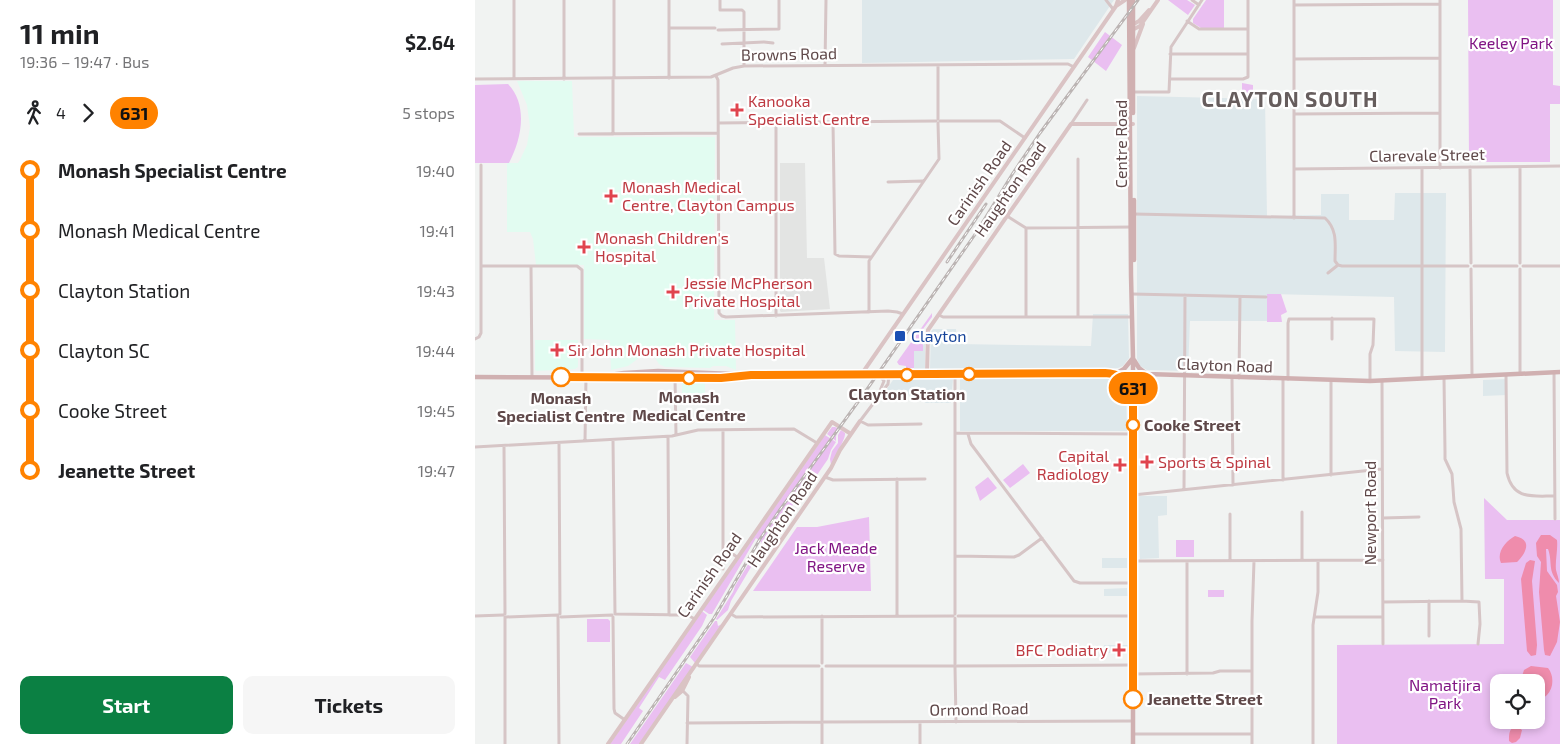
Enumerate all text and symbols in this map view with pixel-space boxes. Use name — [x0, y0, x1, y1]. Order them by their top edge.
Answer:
text: 11 min — [20, 16, 99, 50]
text: $2.64 — [405, 31, 455, 54]
park label: Keeley Park — [1469, 33, 1553, 52]
street label: Browns Road — [741, 43, 837, 64]
text: 19:36 – 19:47 · Bus — [20, 52, 149, 71]
district label: CLAYTON SOUTH — [1202, 86, 1378, 111]
place label: Kanooka Specialist Centre — [748, 91, 870, 128]
icon: walk — [20, 99, 48, 127]
icon: forward — [74, 99, 102, 127]
street label: Centre Road — [1111, 100, 1130, 188]
text: 631 — [120, 102, 148, 124]
text: 4 — [56, 103, 66, 122]
text: 5 stops — [402, 103, 455, 122]
marker: Kanooka Specialist Centre — [730, 103, 744, 117]
street label: Carinish Road — [942, 137, 1015, 229]
street label: Haughton Road — [970, 138, 1049, 240]
street label: Clarevale Street — [1369, 144, 1485, 165]
text: Monash Specialist Centre — [58, 159, 287, 182]
text: 19:40 — [416, 161, 455, 180]
place label: Monash Medical Centre, Clayton Campus — [622, 177, 795, 214]
marker: Monash Medical Centre, Clayton Campus — [604, 189, 618, 203]
text: Monash Medical Centre — [58, 219, 260, 242]
text: 19:41 — [419, 221, 455, 240]
place label: Monash Children's Hospital — [595, 228, 729, 265]
marker: Monash Children's Hospital — [577, 240, 591, 254]
place label: Jessie McPherson Private Hospital — [684, 273, 813, 310]
text: Clayton Station — [58, 279, 190, 302]
text: 19:43 — [417, 281, 455, 300]
marker: Jessie McPherson Private Hospital — [666, 285, 680, 299]
place label: Clayton — [911, 326, 967, 345]
marker: Clayton — [893, 329, 907, 343]
text: Clayton SC — [58, 339, 150, 362]
place label: Sir John Monash Private Hospital — [568, 340, 805, 359]
text: 19:44 — [416, 341, 455, 360]
marker: Sir John Monash Private Hospital — [550, 343, 564, 357]
street label: Clayton Road — [1177, 353, 1273, 376]
marker: Monash Specialist Centre — [551, 367, 571, 387]
unlabelled marker — [962, 367, 976, 381]
marker: Clayton Station — [900, 368, 914, 382]
marker: Monash Medical Centre — [682, 371, 696, 385]
line badge: 631 — [1104, 372, 1162, 404]
text: 631 — [1119, 377, 1147, 399]
place label: Clayton Station — [849, 384, 965, 404]
place label: Monash Medical Centre — [632, 387, 746, 424]
place label: Monash Specialist Centre — [497, 388, 625, 425]
text: Cooke Street — [58, 399, 167, 422]
text: 19:45 — [417, 401, 455, 420]
place label: Cooke Street — [1144, 415, 1241, 434]
marker: Cooke Street — [1126, 418, 1140, 432]
place label: Capital Radiology — [1037, 446, 1110, 483]
place label: Sports & Spinal — [1158, 452, 1271, 471]
marker: Sports & Spinal — [1140, 455, 1154, 469]
marker: Capital Radiology — [1113, 458, 1127, 472]
text: Jeanette Street — [58, 459, 195, 482]
text: 19:47 — [418, 461, 455, 480]
street label: Newport Road — [1360, 461, 1379, 565]
street label: Haughton Road — [742, 467, 821, 570]
street label: Carinish Road — [672, 529, 745, 621]
park label: Jack Meade Reserve — [795, 538, 877, 575]
place label: BFC Podiatry — [1016, 640, 1109, 659]
marker: BFC Podiatry — [1112, 643, 1126, 657]
map controls — [1490, 674, 1545, 729]
button: locate — [1490, 674, 1545, 729]
park label: Namatjira Park — [1409, 675, 1481, 712]
button: Start — [20, 676, 233, 734]
button: Tickets — [243, 676, 455, 734]
marker: Jeanette Street — [1123, 689, 1143, 709]
place label: Jeanette Street — [1147, 689, 1263, 708]
street label: Ormond Road — [929, 698, 1029, 719]

